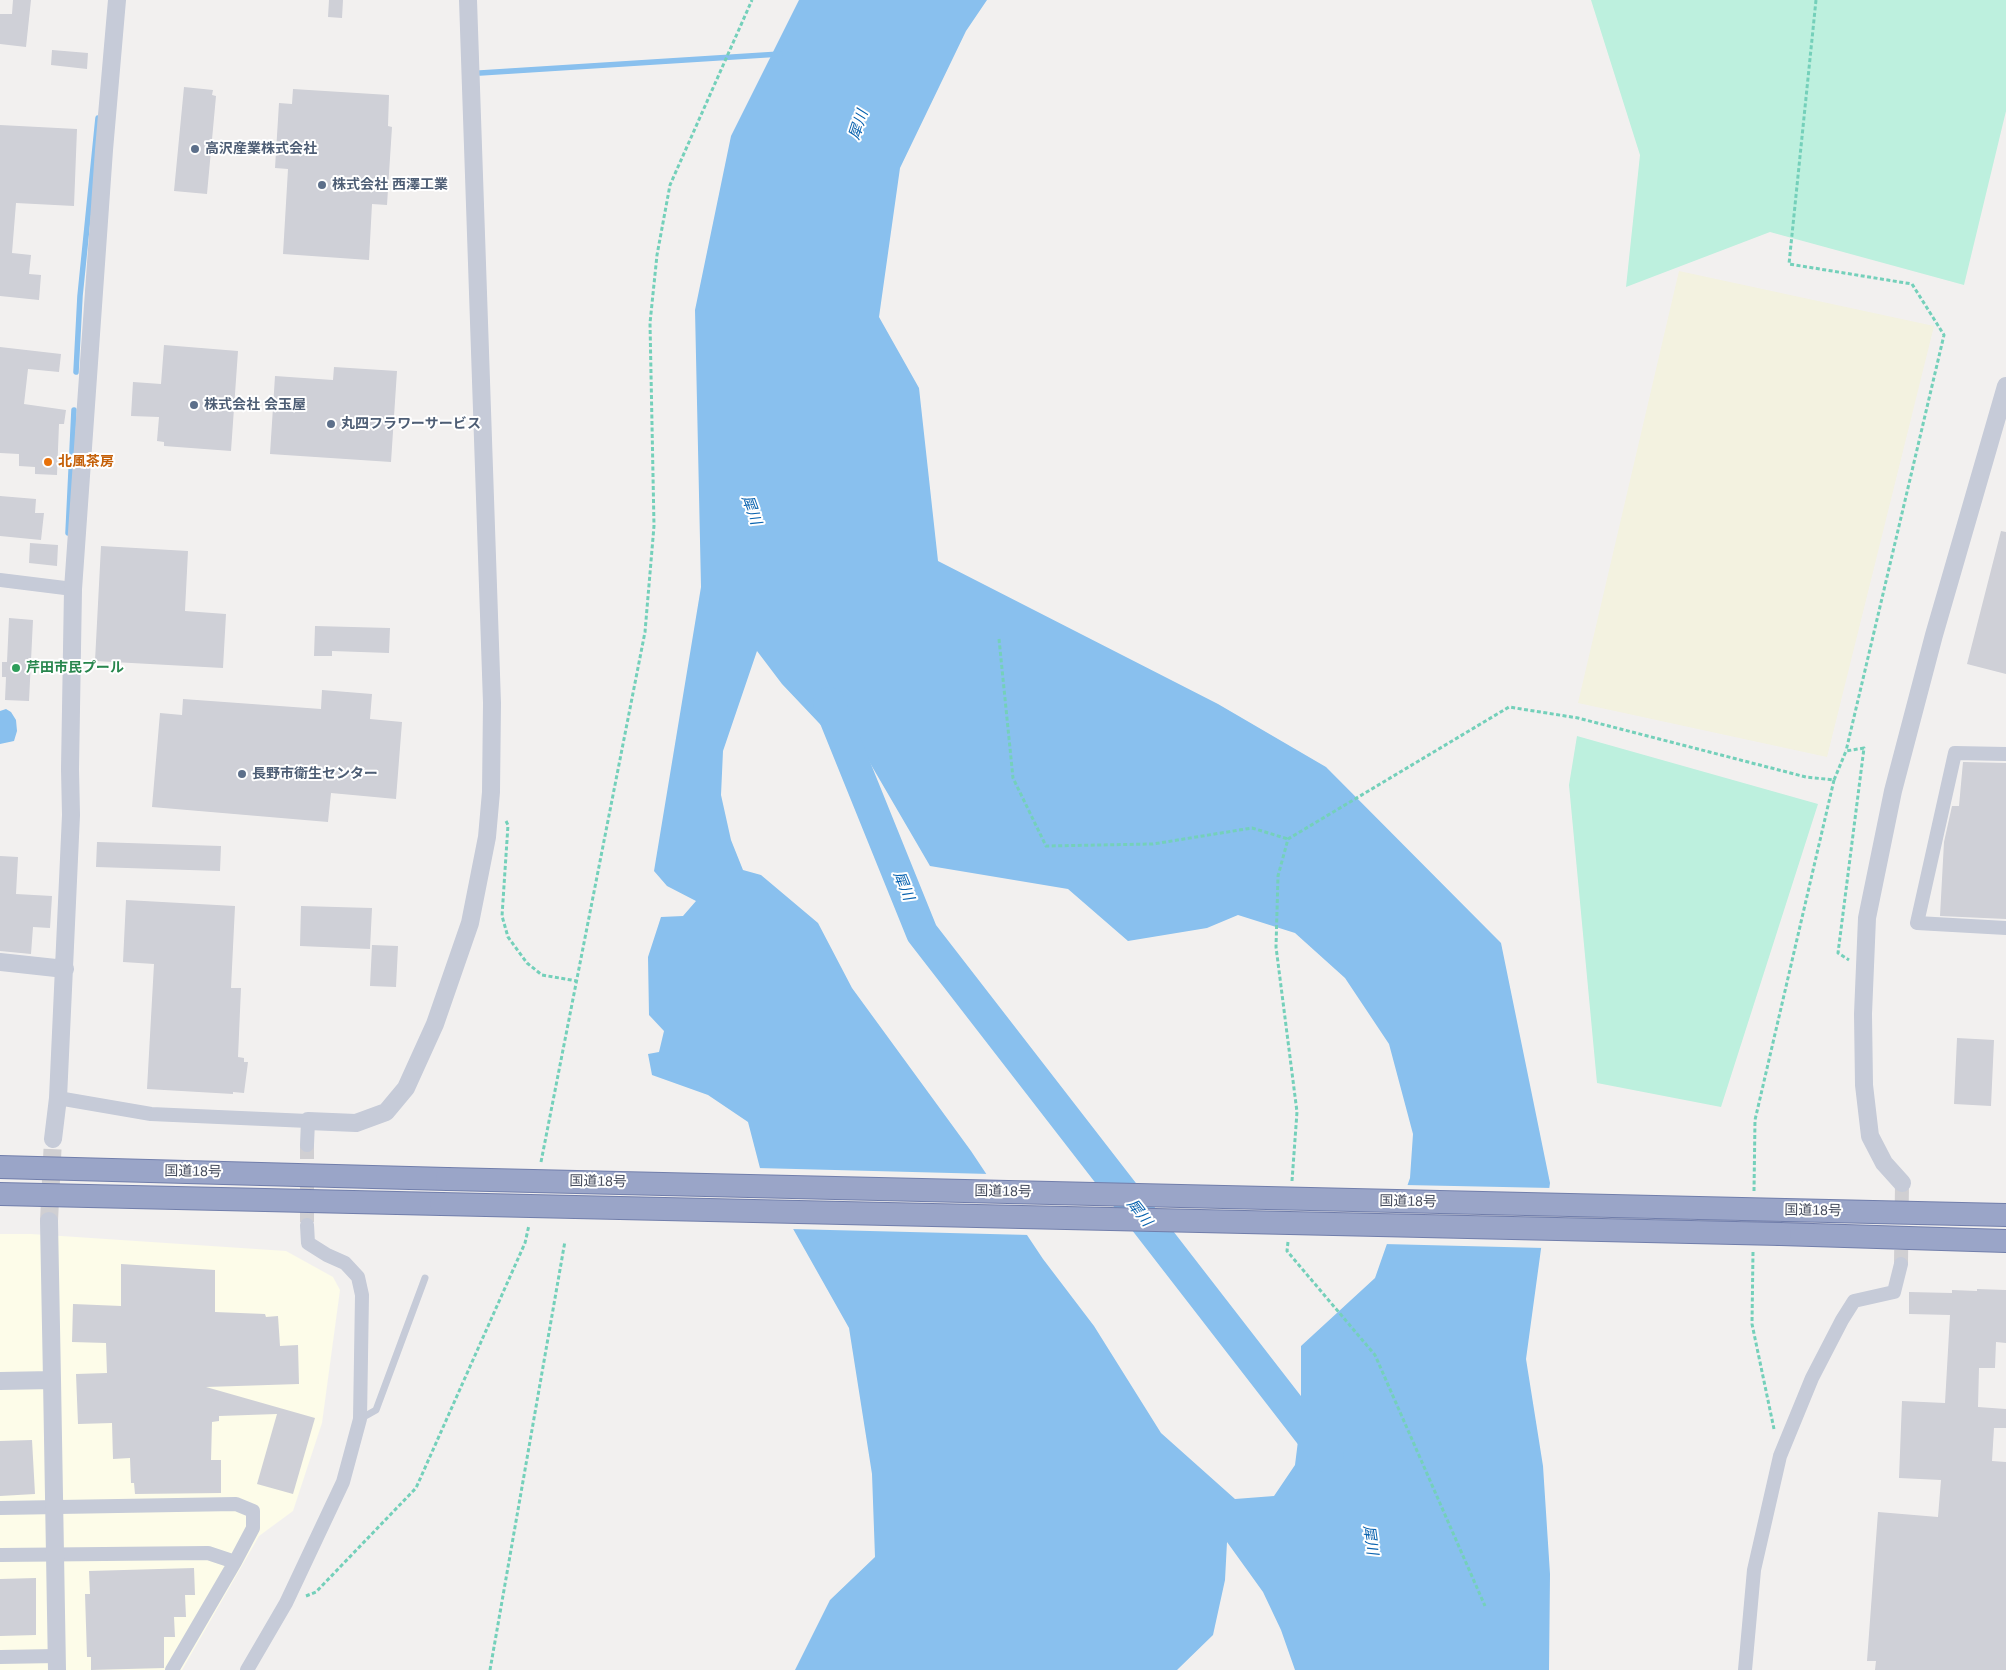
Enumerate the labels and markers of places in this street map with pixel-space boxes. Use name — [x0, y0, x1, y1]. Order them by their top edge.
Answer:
place label: 高沢産業株式会社 — [205, 141, 317, 157]
marker: 高沢産業株式会社 — [189, 143, 201, 155]
place label: 株式会社 西澤工業 — [332, 177, 448, 193]
marker: 株式会社 西澤工業 — [316, 179, 328, 191]
place label: 株式会社 会玉屋 — [204, 397, 306, 413]
marker: 株式会社 会玉屋 — [188, 399, 200, 411]
place label: 丸四フラワーサービス — [341, 416, 481, 432]
marker: 丸四フラワーサービス — [325, 418, 337, 430]
place label: 北風茶房 — [58, 454, 114, 470]
marker: 北風茶房 — [42, 456, 54, 468]
place label: 芹田市民プール — [26, 660, 124, 676]
marker: 芹田市民プール — [10, 662, 22, 674]
place label: 長野市衛生センター — [252, 766, 378, 782]
marker: 長野市衛生センター — [236, 768, 248, 780]

